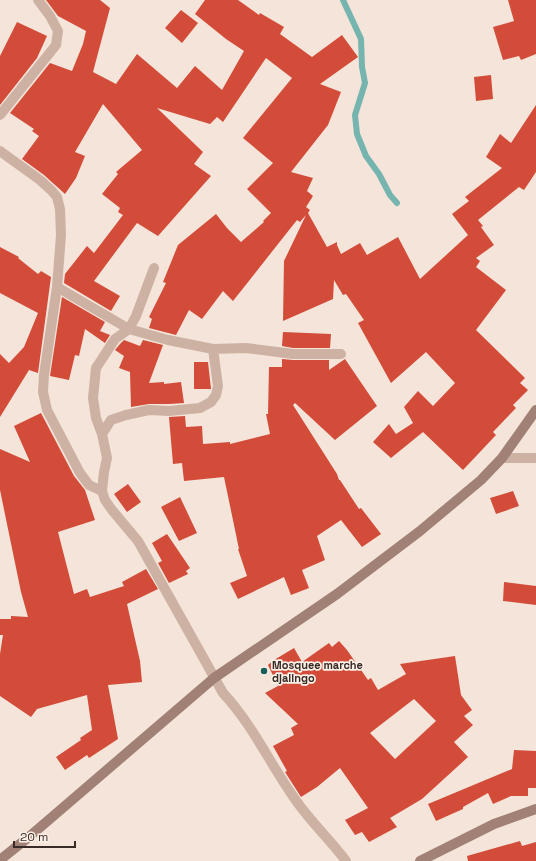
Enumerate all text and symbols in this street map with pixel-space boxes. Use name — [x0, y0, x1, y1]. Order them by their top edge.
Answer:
place label: Mosquee marche djalingo — [272, 658, 363, 685]
marker: Mosquee marche djalingo — [259, 666, 269, 676]
scale bar — [14, 823, 75, 849]
text: 20 m — [20, 829, 48, 845]

